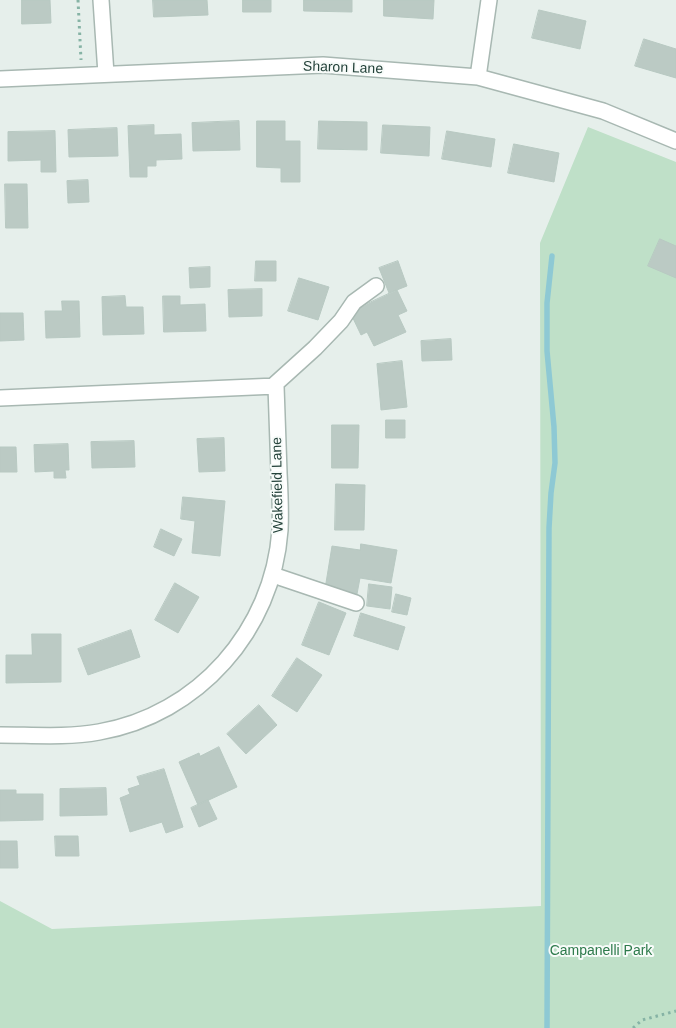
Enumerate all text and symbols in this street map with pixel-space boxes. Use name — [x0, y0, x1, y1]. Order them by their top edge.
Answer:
street label: Sharon Lane — [303, 58, 383, 78]
street label: Wakefield Lane — [269, 437, 287, 533]
park label: Campanelli Park — [550, 943, 652, 959]

